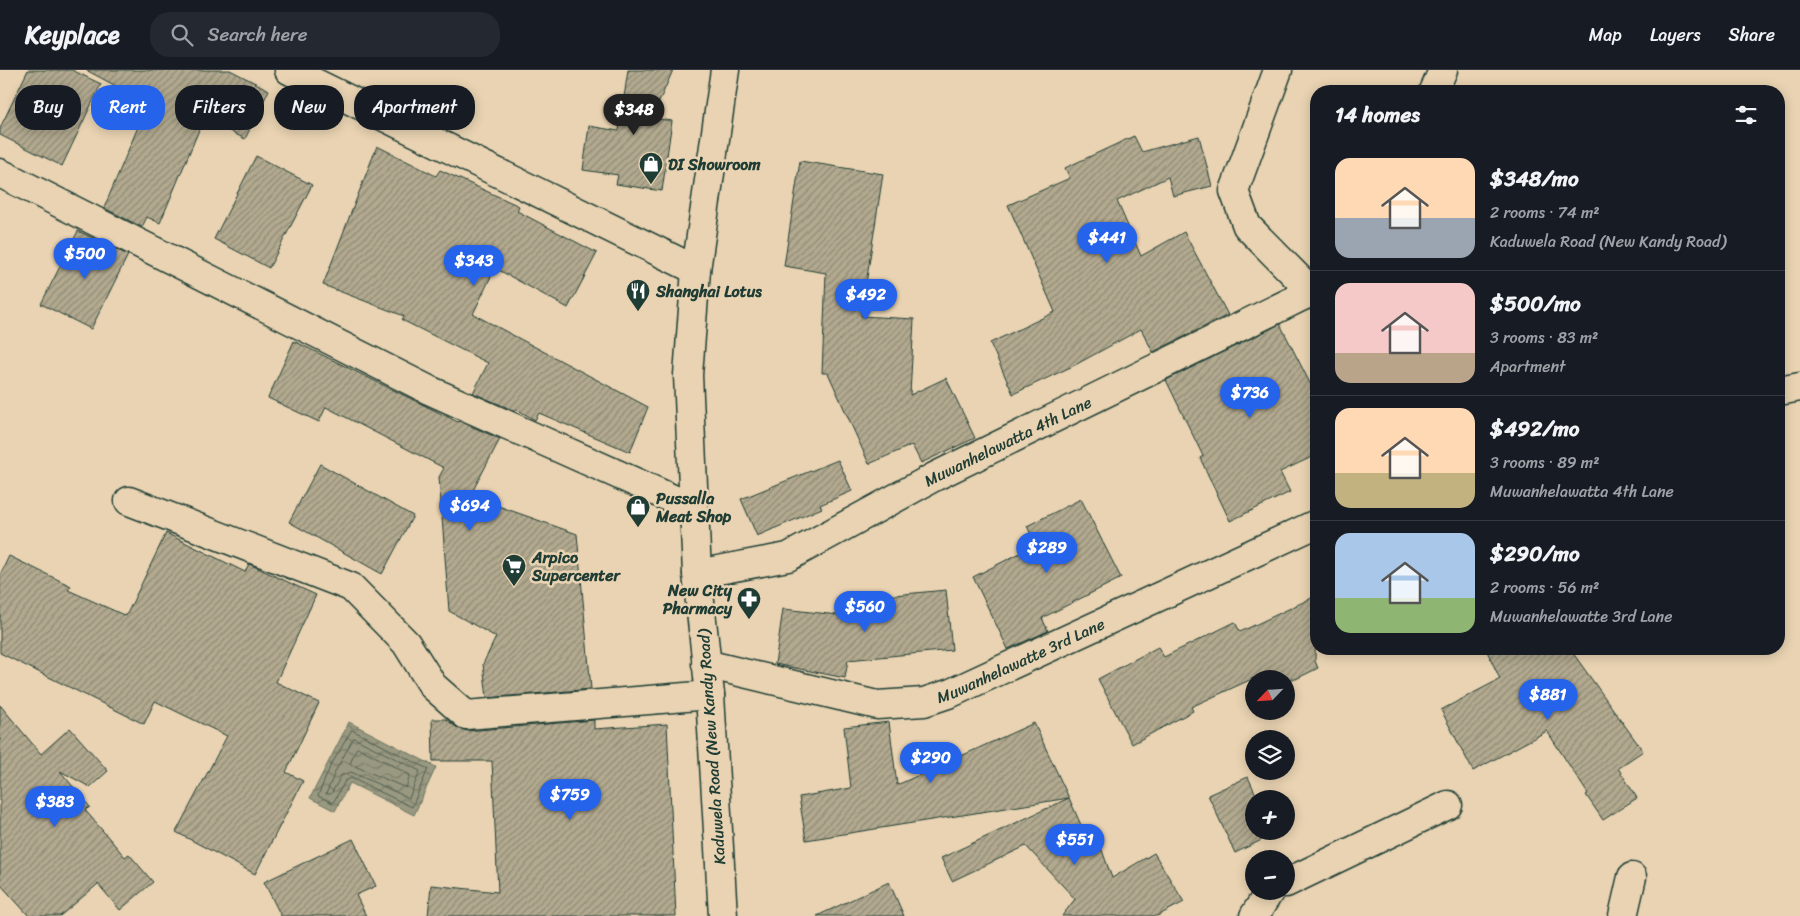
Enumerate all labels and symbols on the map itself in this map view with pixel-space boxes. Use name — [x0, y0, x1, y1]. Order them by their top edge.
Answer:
pin: $348 — [604, 93, 664, 136]
place label: DI Showroom — [668, 150, 761, 179]
shop icon: DI Showroom — [638, 151, 664, 185]
pin: $441 — [1077, 222, 1137, 264]
pin: $500 — [55, 238, 115, 280]
pin: $343 — [444, 244, 504, 287]
place label: Shanghai Lotus — [655, 277, 762, 306]
restaurant icon: Shanghai Lotus — [625, 278, 651, 312]
pin: $492 — [836, 278, 896, 321]
pin: $736 — [1220, 376, 1280, 419]
street label: Muwanhelawatta 4th Lane — [918, 388, 1097, 495]
place label: Pussalla Meat Shop — [655, 484, 732, 531]
pin: $694 — [440, 490, 500, 532]
shop icon: Pussalla Meat Shop — [625, 494, 651, 528]
pin: $289 — [1017, 532, 1077, 574]
place label: Arpico Supercenter — [531, 543, 621, 590]
supermarket icon: Arpico Supercenter — [501, 553, 527, 587]
place label: New City Pharmacy — [663, 576, 733, 623]
pharmacy icon: New City Pharmacy — [736, 586, 762, 620]
pin: $560 — [835, 590, 895, 633]
street label: Muwanhelawatte 3rd Lane — [933, 610, 1110, 712]
street label: Kaduwela Road (New Kandy Road) — [689, 627, 734, 866]
north arrow — [1245, 670, 1295, 720]
pin: $881 — [1518, 678, 1578, 721]
pin: $290 — [901, 742, 961, 784]
pin: $759 — [540, 778, 600, 821]
pin: $383 — [25, 786, 85, 828]
pin: $551 — [1045, 824, 1105, 866]

